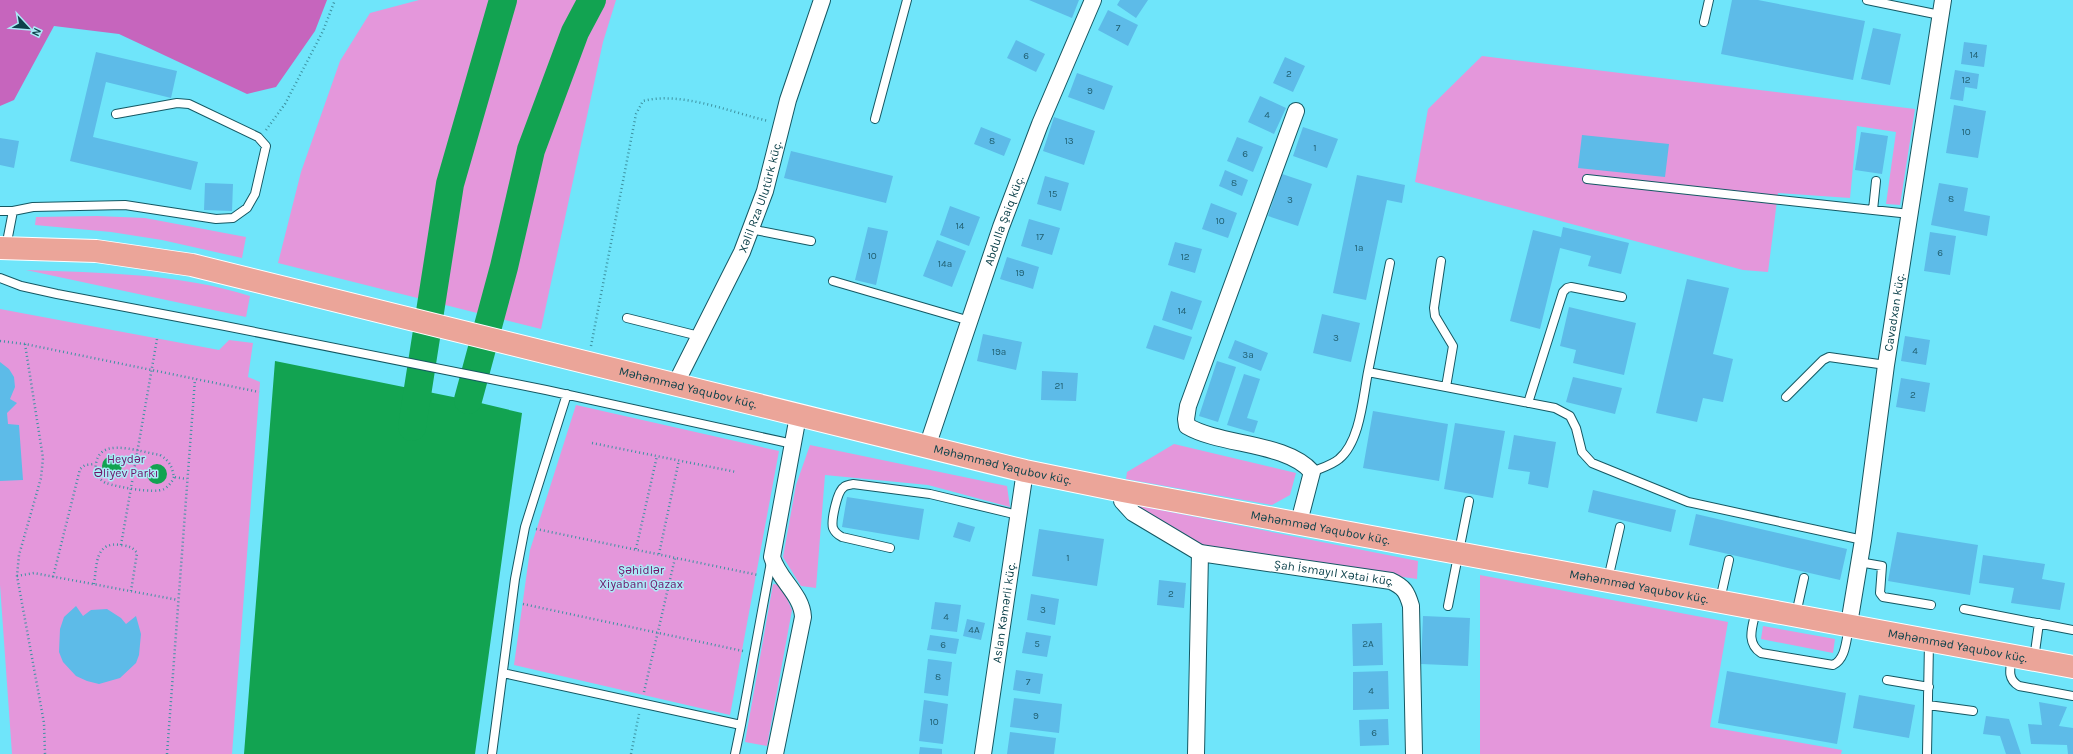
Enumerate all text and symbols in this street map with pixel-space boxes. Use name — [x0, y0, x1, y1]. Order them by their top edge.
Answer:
north arrow — [8, 8, 48, 48]
house number: 7 — [1116, 22, 1121, 34]
text: N — [29, 26, 44, 39]
house number: 14 — [1970, 49, 1979, 61]
house number: 6 — [1023, 50, 1029, 62]
house number: 2 — [1286, 68, 1292, 80]
house number: 12 — [1961, 74, 1971, 86]
house number: 9 — [1087, 85, 1093, 97]
house number: 4 — [1264, 109, 1270, 121]
house number: 10 — [1961, 126, 1971, 138]
house number: 8 — [989, 135, 995, 147]
house number: 13 — [1064, 135, 1074, 147]
street label: Xəlil Rza Ulutürk küç. — [735, 140, 784, 255]
house number: 1 — [1313, 142, 1317, 154]
house number: 6 — [1242, 148, 1248, 160]
street label: Abdulla Şaiq küç. — [982, 174, 1027, 267]
house number: 8 — [1231, 177, 1237, 189]
house number: 15 — [1049, 188, 1058, 200]
house number: 8 — [1948, 193, 1954, 205]
house number: 3 — [1287, 194, 1293, 206]
house number: 10 — [1215, 215, 1225, 227]
house number: 14 — [956, 220, 965, 232]
house number: 17 — [1036, 231, 1044, 243]
house number: 1a — [1355, 242, 1363, 254]
house number: 6 — [1937, 247, 1943, 259]
house number: 10 — [867, 250, 877, 262]
house number: 12 — [1180, 251, 1190, 263]
house number: 14a — [938, 258, 952, 270]
house number: 19 — [1015, 267, 1025, 279]
street label: Cavadxan küç. — [1881, 272, 1907, 352]
house number: 14 — [1178, 305, 1187, 317]
house number: 3 — [1333, 332, 1339, 344]
house number: 4 — [1912, 345, 1918, 357]
house number: 19a — [992, 346, 1006, 358]
house number: 3a — [1242, 349, 1254, 361]
street label: Məhəmməd Yaqubov küç. — [618, 364, 758, 411]
house number: 21 — [1054, 380, 1064, 392]
house number: 2 — [1910, 389, 1916, 401]
street label: Məhəmməd Yaqubov küç. — [932, 442, 1073, 487]
park label: Heydər Əliyev Parkı — [94, 452, 158, 480]
street label: Məhəmməd Yaqubov küç. — [1250, 508, 1391, 547]
house number: 1 — [1066, 552, 1070, 564]
street label: Şah İsmayıl Xətai küç. — [1273, 557, 1397, 589]
street label: Aslan Kəmərli küç. — [990, 561, 1018, 664]
park label: Şəhidlər Xiyabanı Qazax — [599, 563, 683, 591]
street label: Məhəmməd Yaqubov küç. — [1568, 567, 1710, 606]
house number: 2 — [1168, 588, 1174, 600]
house number: 3 — [1040, 604, 1046, 616]
house number: 4 — [943, 611, 949, 623]
house number: 4A — [968, 624, 980, 636]
street label: Məhəmməd Yaqubov küç. — [1887, 626, 2029, 665]
house number: 5 — [1034, 638, 1040, 650]
house number: 2A — [1362, 638, 1374, 650]
house number: 6 — [940, 639, 946, 651]
house number: 8 — [935, 671, 941, 683]
house number: 7 — [1026, 676, 1031, 688]
house number: 4 — [1368, 685, 1374, 697]
house number: 9 — [1033, 710, 1039, 722]
house number: 10 — [929, 716, 939, 728]
house number: 6 — [1371, 727, 1377, 739]

